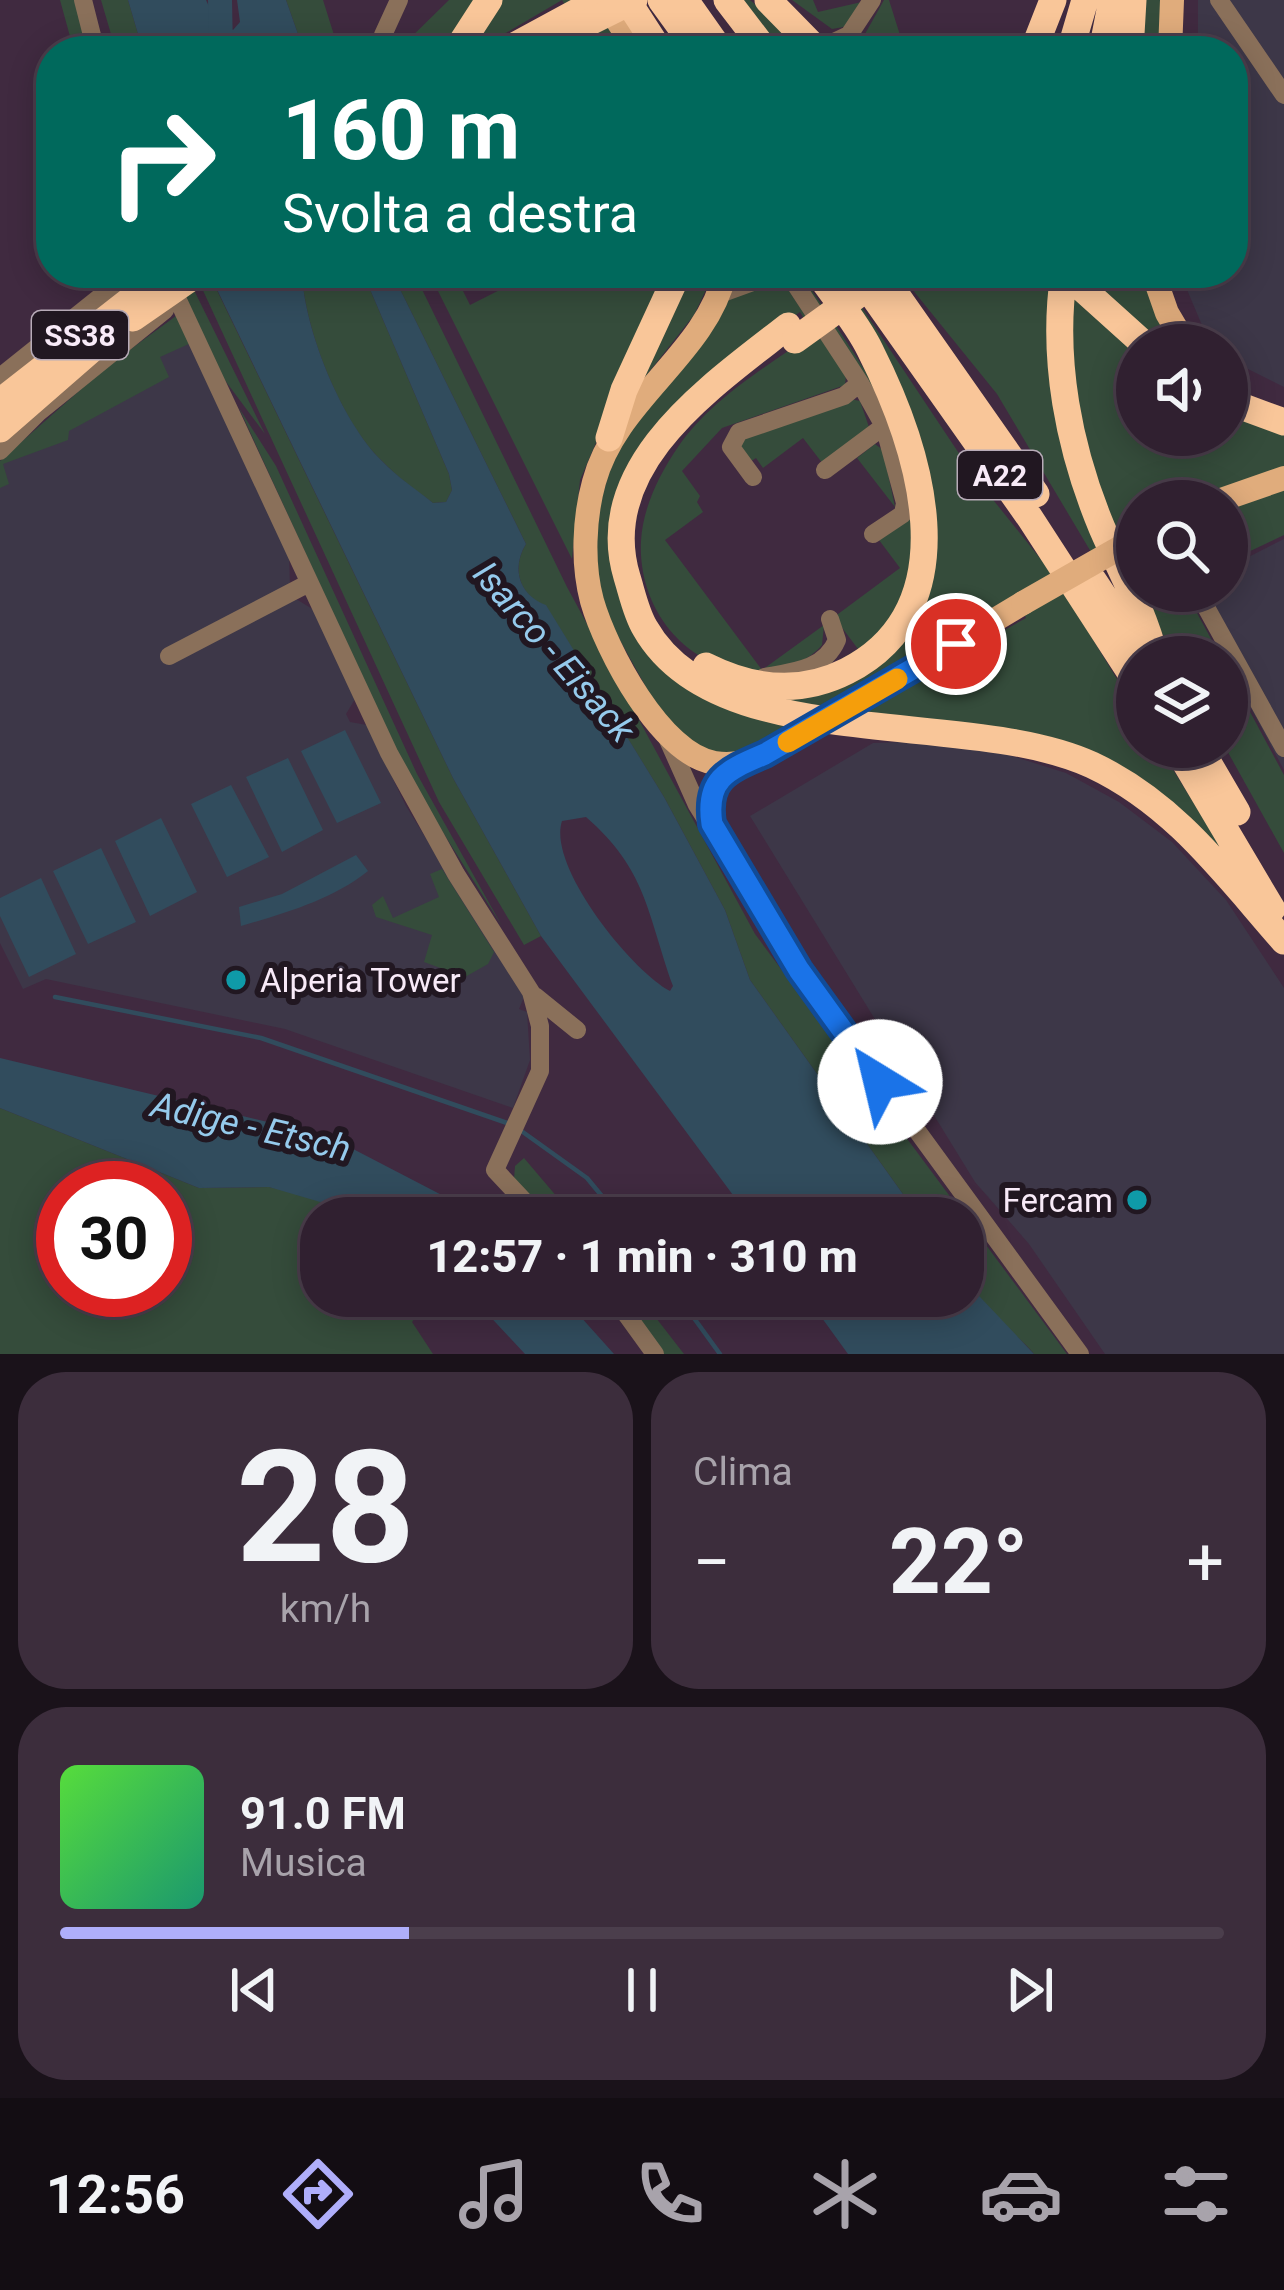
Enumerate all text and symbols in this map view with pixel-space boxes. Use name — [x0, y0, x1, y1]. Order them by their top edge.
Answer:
text: 160 m — [282, 81, 520, 180]
icon: right — [84, 84, 240, 240]
text: Svolta a destra — [282, 182, 638, 245]
road number: SS38 — [32, 311, 128, 359]
map controls — [1116, 324, 1248, 768]
button: sound — [1116, 324, 1248, 456]
road number: A22 — [958, 451, 1042, 499]
button: search — [1116, 480, 1248, 612]
water label: Isarco - Eisack — [464, 553, 644, 752]
pin — [905, 593, 1007, 695]
icon: arrive — [923, 611, 989, 677]
button: layers — [1116, 636, 1248, 768]
place label: Alperia Tower — [260, 961, 461, 1000]
marker: Alperia Tower — [223, 967, 249, 993]
position arrow — [817, 1019, 943, 1145]
water label: Adige - Etsch — [145, 1083, 355, 1170]
speed limit sign: 30 — [36, 1161, 192, 1317]
place label: Fercam — [1003, 1181, 1113, 1220]
marker: Fercam — [1124, 1187, 1150, 1213]
text: 12:57 · 1 min · 310 m — [426, 1230, 858, 1283]
text: 28 — [236, 1416, 415, 1599]
text: Clima — [693, 1449, 793, 1495]
text: 22° — [889, 1510, 1028, 1615]
text: − — [693, 1524, 731, 1601]
text: + — [1187, 1524, 1224, 1601]
text: km/h — [280, 1586, 371, 1632]
text: 91.0 FM — [240, 1787, 406, 1840]
text: Musica — [240, 1840, 367, 1886]
icon: previous — [221, 1957, 287, 2023]
icon: pause — [609, 1957, 675, 2023]
icon: next — [997, 1957, 1063, 2023]
icon: directions — [276, 2152, 360, 2236]
icon: music — [452, 2152, 536, 2236]
icon: phone — [628, 2152, 712, 2236]
icon: climate — [803, 2152, 887, 2236]
icon: car — [979, 2152, 1063, 2236]
icon: filters — [1154, 2152, 1238, 2236]
text: 12:56 — [46, 2163, 185, 2226]

